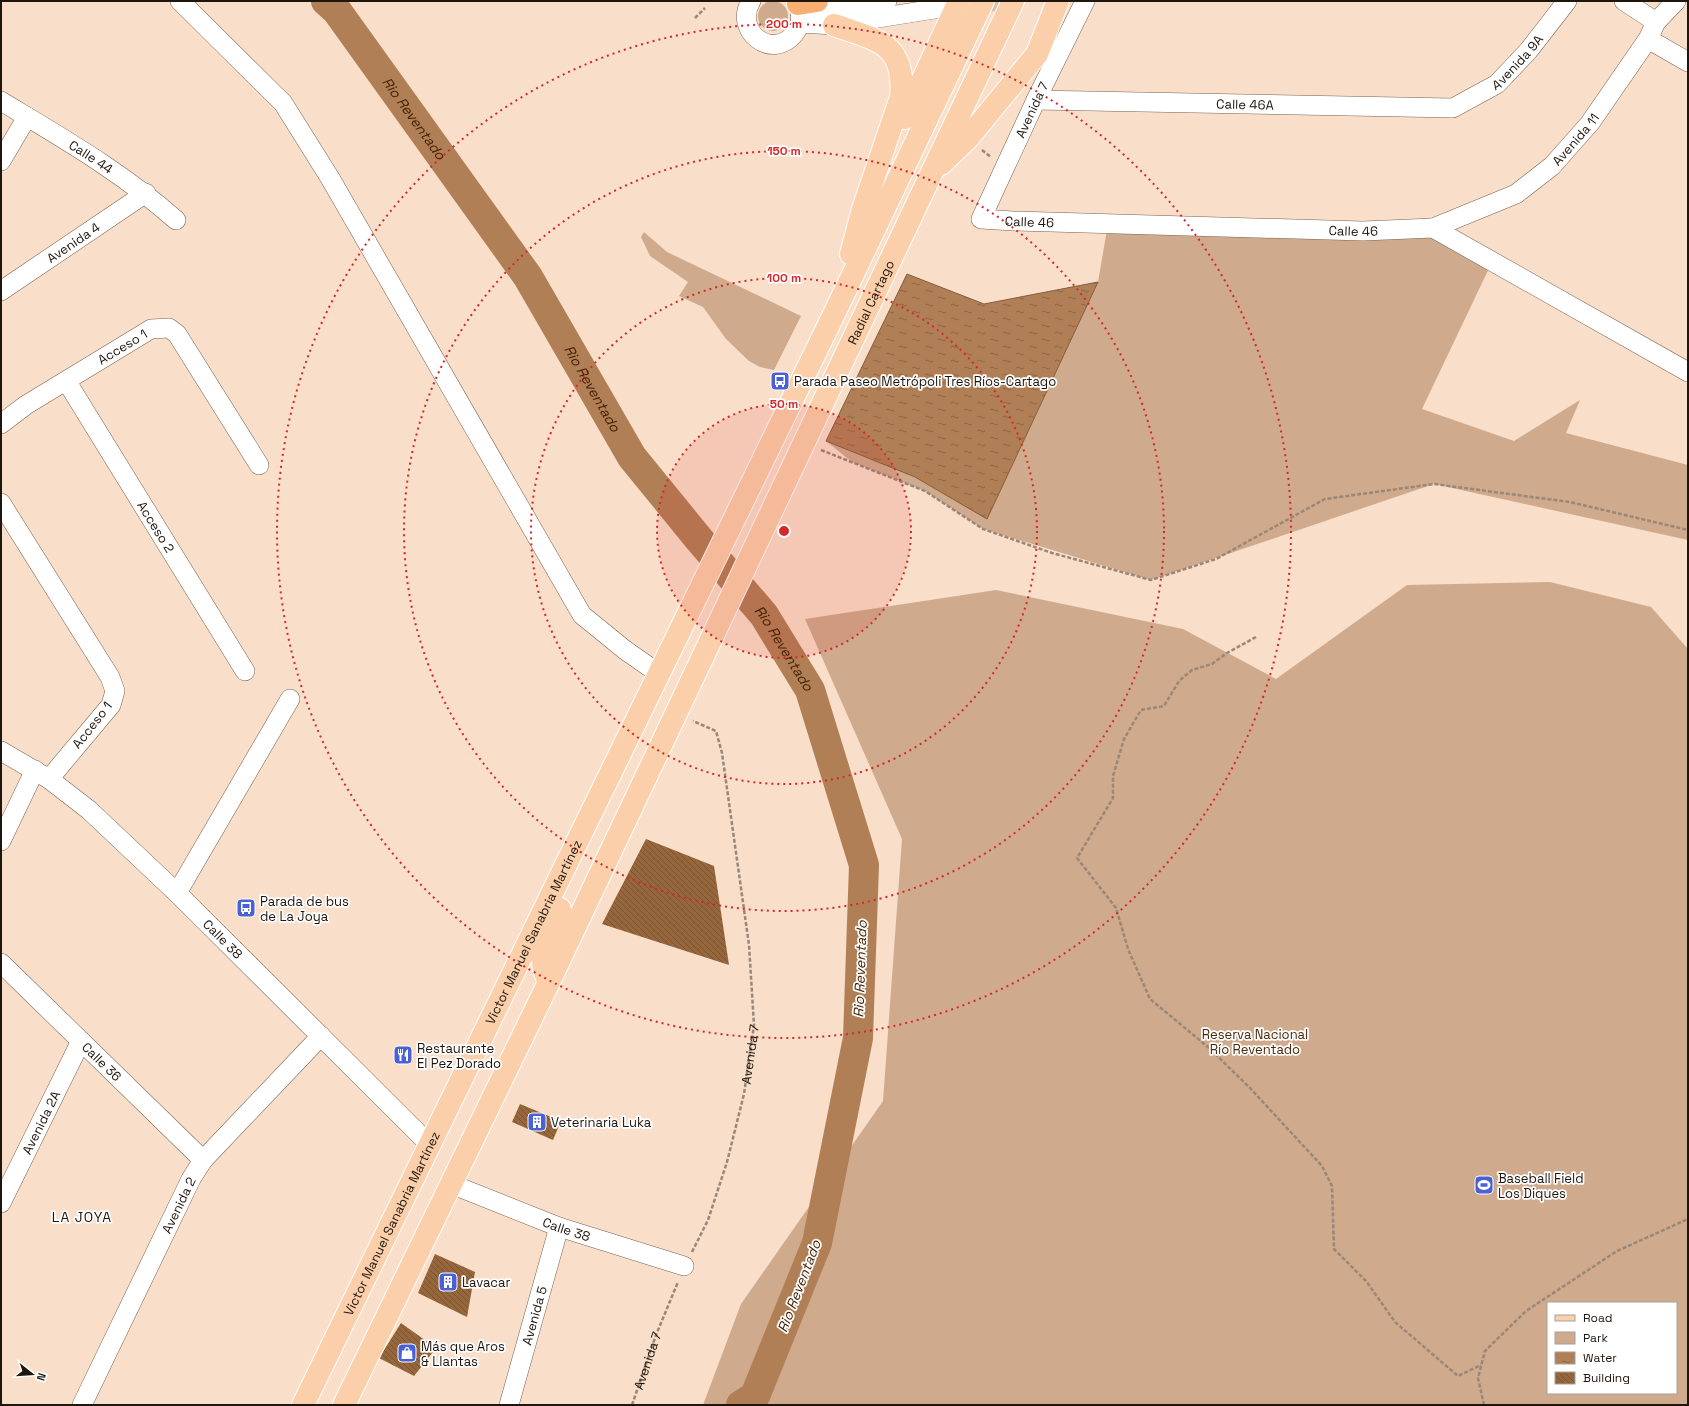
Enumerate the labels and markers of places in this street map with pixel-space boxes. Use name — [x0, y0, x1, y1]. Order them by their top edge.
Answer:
bus stop icon: Parada Paseo Metrópoli Tres Ríos-Cartago — [769, 370, 791, 392]
place label: Parada Paseo Metrópoli Tres Ríos-Cartago — [794, 373, 1056, 390]
centre of rings — [777, 524, 791, 538]
place label: Parada de bus de La Joya — [260, 893, 349, 925]
bus stop icon: Parada de bus de La Joya — [235, 897, 257, 919]
place label: Restaurante El Pez Dorado — [417, 1040, 501, 1072]
restaurant icon: Restaurante El Pez Dorado — [392, 1044, 414, 1066]
building icon: Veterinaria Luka — [526, 1111, 548, 1133]
place label: Veterinaria Luka — [551, 1114, 652, 1131]
place label: Baseball Field Los Diques — [1498, 1170, 1584, 1202]
sports icon: Baseball Field Los Diques — [1473, 1174, 1495, 1196]
building icon: Lavacar — [437, 1271, 459, 1293]
place label: Lavacar — [462, 1274, 511, 1291]
place label: Más que Aros & Llantas — [421, 1338, 505, 1370]
shop icon: Más que Aros & Llantas — [396, 1342, 418, 1364]

